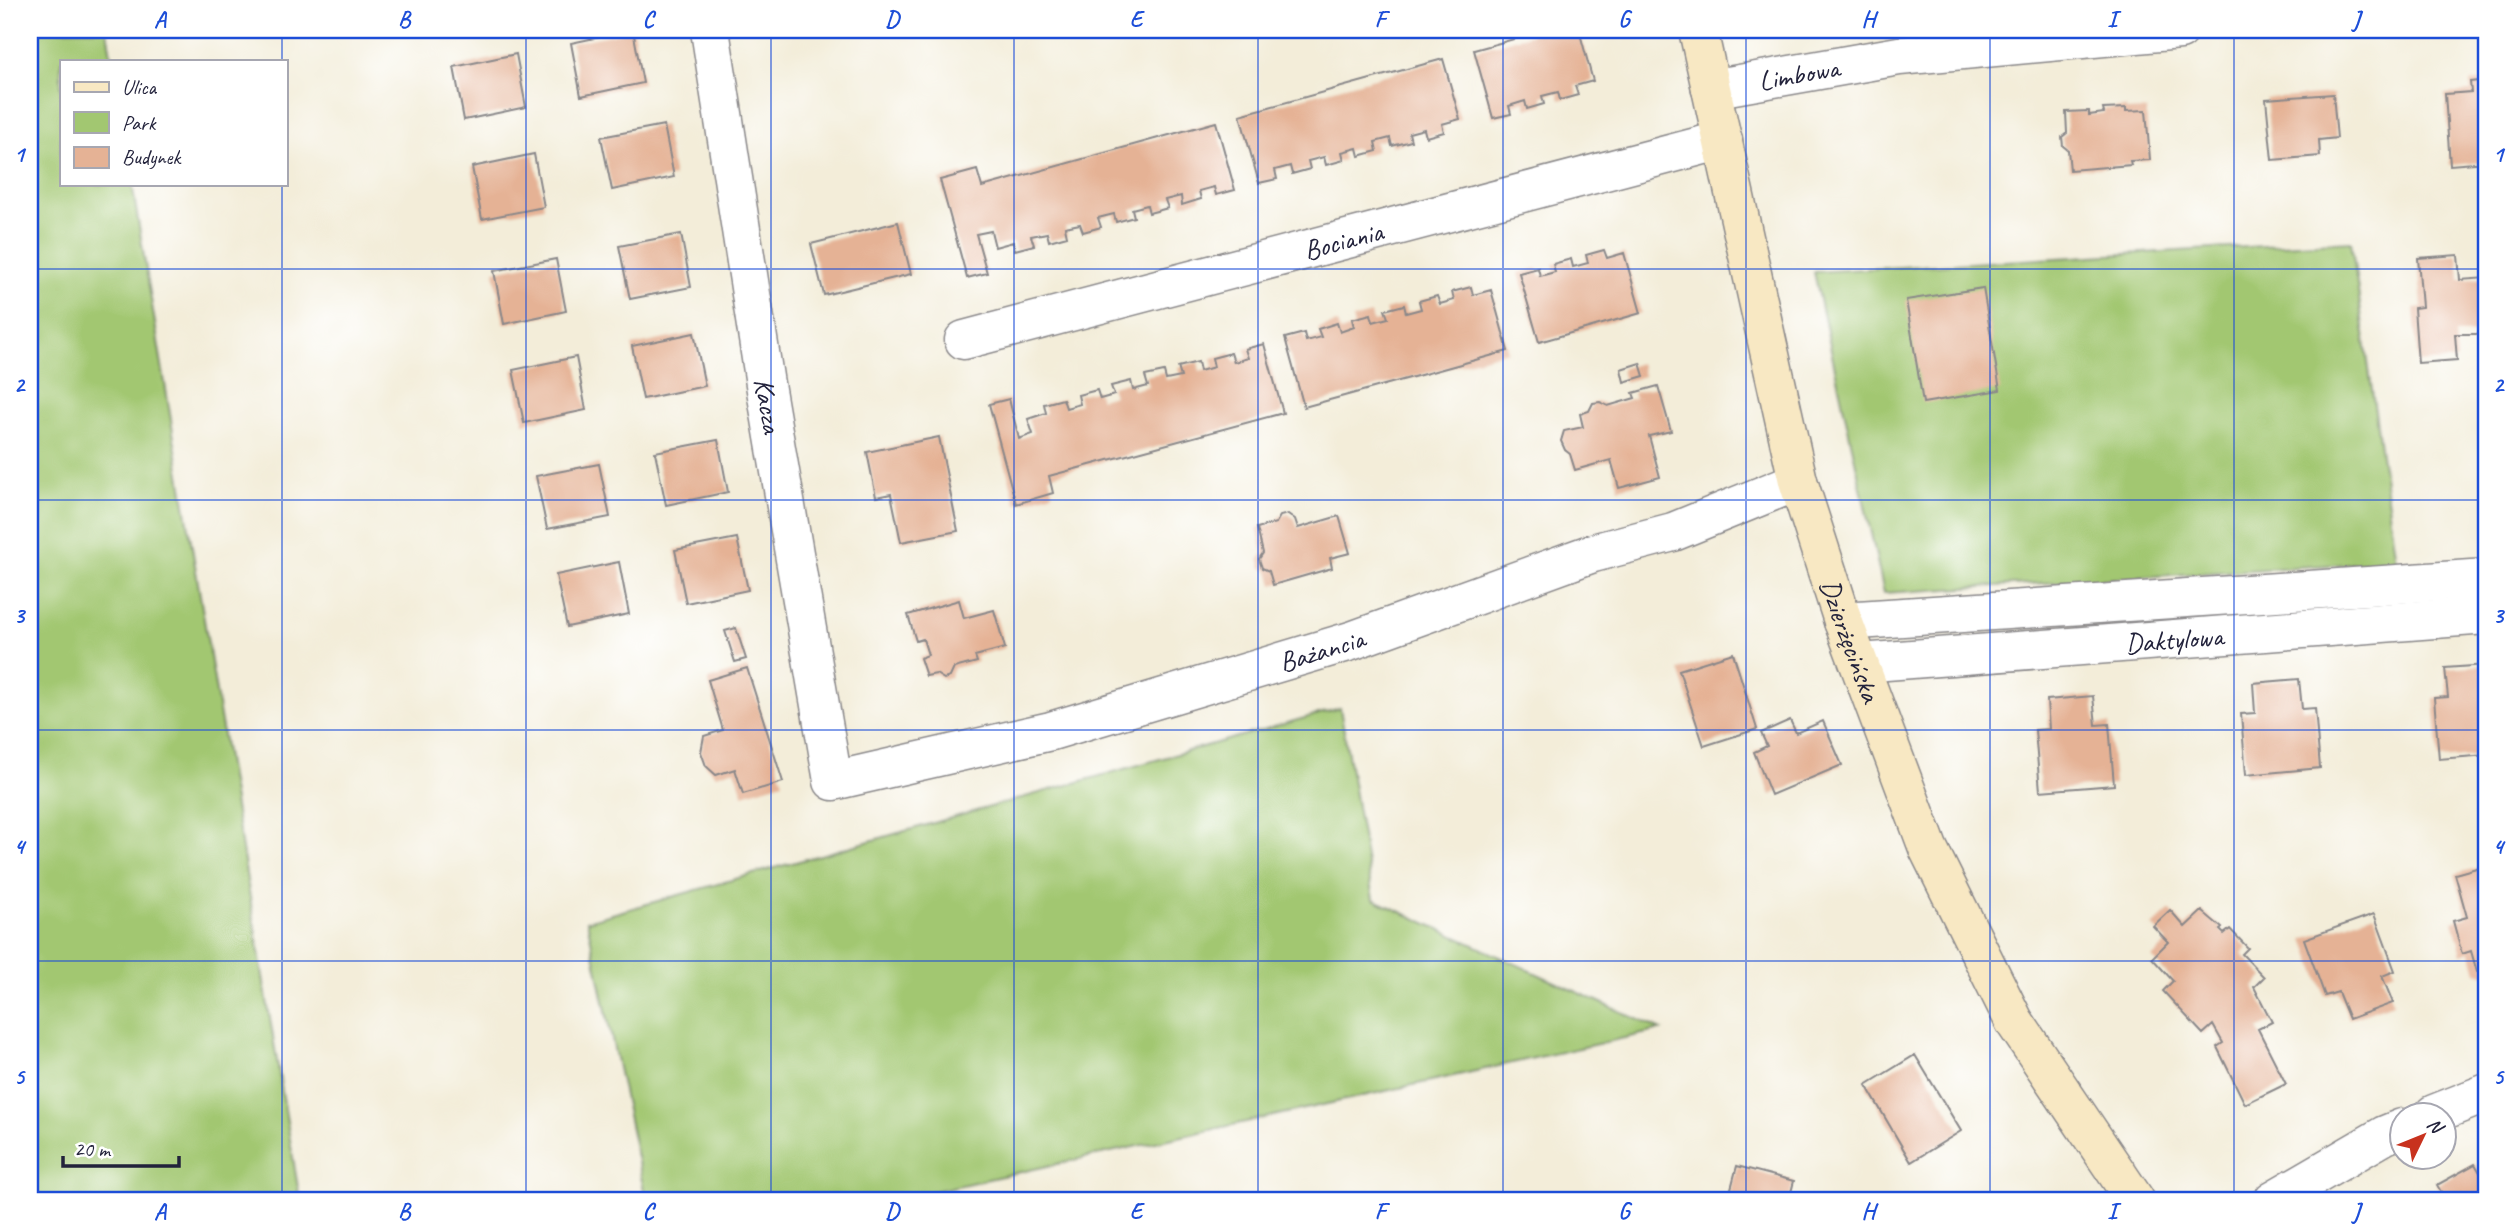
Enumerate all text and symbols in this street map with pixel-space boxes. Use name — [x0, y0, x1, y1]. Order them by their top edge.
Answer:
text: A — [154, 5, 168, 34]
text: B — [398, 5, 412, 34]
text: C — [643, 5, 657, 34]
text: D — [885, 5, 901, 34]
text: E — [1130, 5, 1146, 34]
text: F — [1375, 5, 1391, 34]
text: G — [1618, 5, 1633, 34]
text: H — [1861, 5, 1879, 34]
text: I — [2107, 5, 2122, 34]
text: J — [2350, 5, 2363, 34]
street label: Limbowa — [1756, 49, 1844, 98]
legend — [60, 60, 287, 186]
text: Ulica — [122, 74, 158, 100]
text: Park — [122, 110, 157, 136]
text: 1 — [14, 140, 27, 169]
text: 1 — [2493, 140, 2506, 169]
text: Budynek — [122, 144, 182, 170]
street label: Bociania — [1300, 213, 1388, 268]
text: 2 — [14, 370, 27, 399]
text: 2 — [2493, 370, 2506, 399]
street label: Kacza — [746, 375, 790, 437]
street label: Dzierżęcińska — [1813, 575, 1889, 709]
text: 3 — [14, 601, 27, 630]
text: 3 — [2493, 601, 2506, 630]
street label: Daktylowa — [2124, 618, 2227, 661]
street label: Bażancia — [1275, 620, 1371, 680]
text: 4 — [14, 832, 27, 861]
text: 4 — [2493, 832, 2506, 861]
text: 5 — [14, 1062, 26, 1091]
text: 5 — [2493, 1062, 2505, 1091]
north arrow — [2388, 1100, 2458, 1170]
text: N — [2422, 1113, 2450, 1140]
scale bar — [63, 1125, 178, 1169]
text: 20 m — [74, 1136, 112, 1162]
text: A — [154, 1197, 168, 1226]
text: B — [398, 1197, 412, 1226]
text: C — [643, 1197, 657, 1226]
text: D — [885, 1197, 901, 1226]
text: E — [1130, 1197, 1146, 1226]
text: F — [1375, 1197, 1391, 1226]
text: G — [1618, 1197, 1633, 1226]
text: H — [1861, 1197, 1879, 1226]
text: I — [2107, 1197, 2122, 1226]
text: J — [2350, 1197, 2363, 1226]

